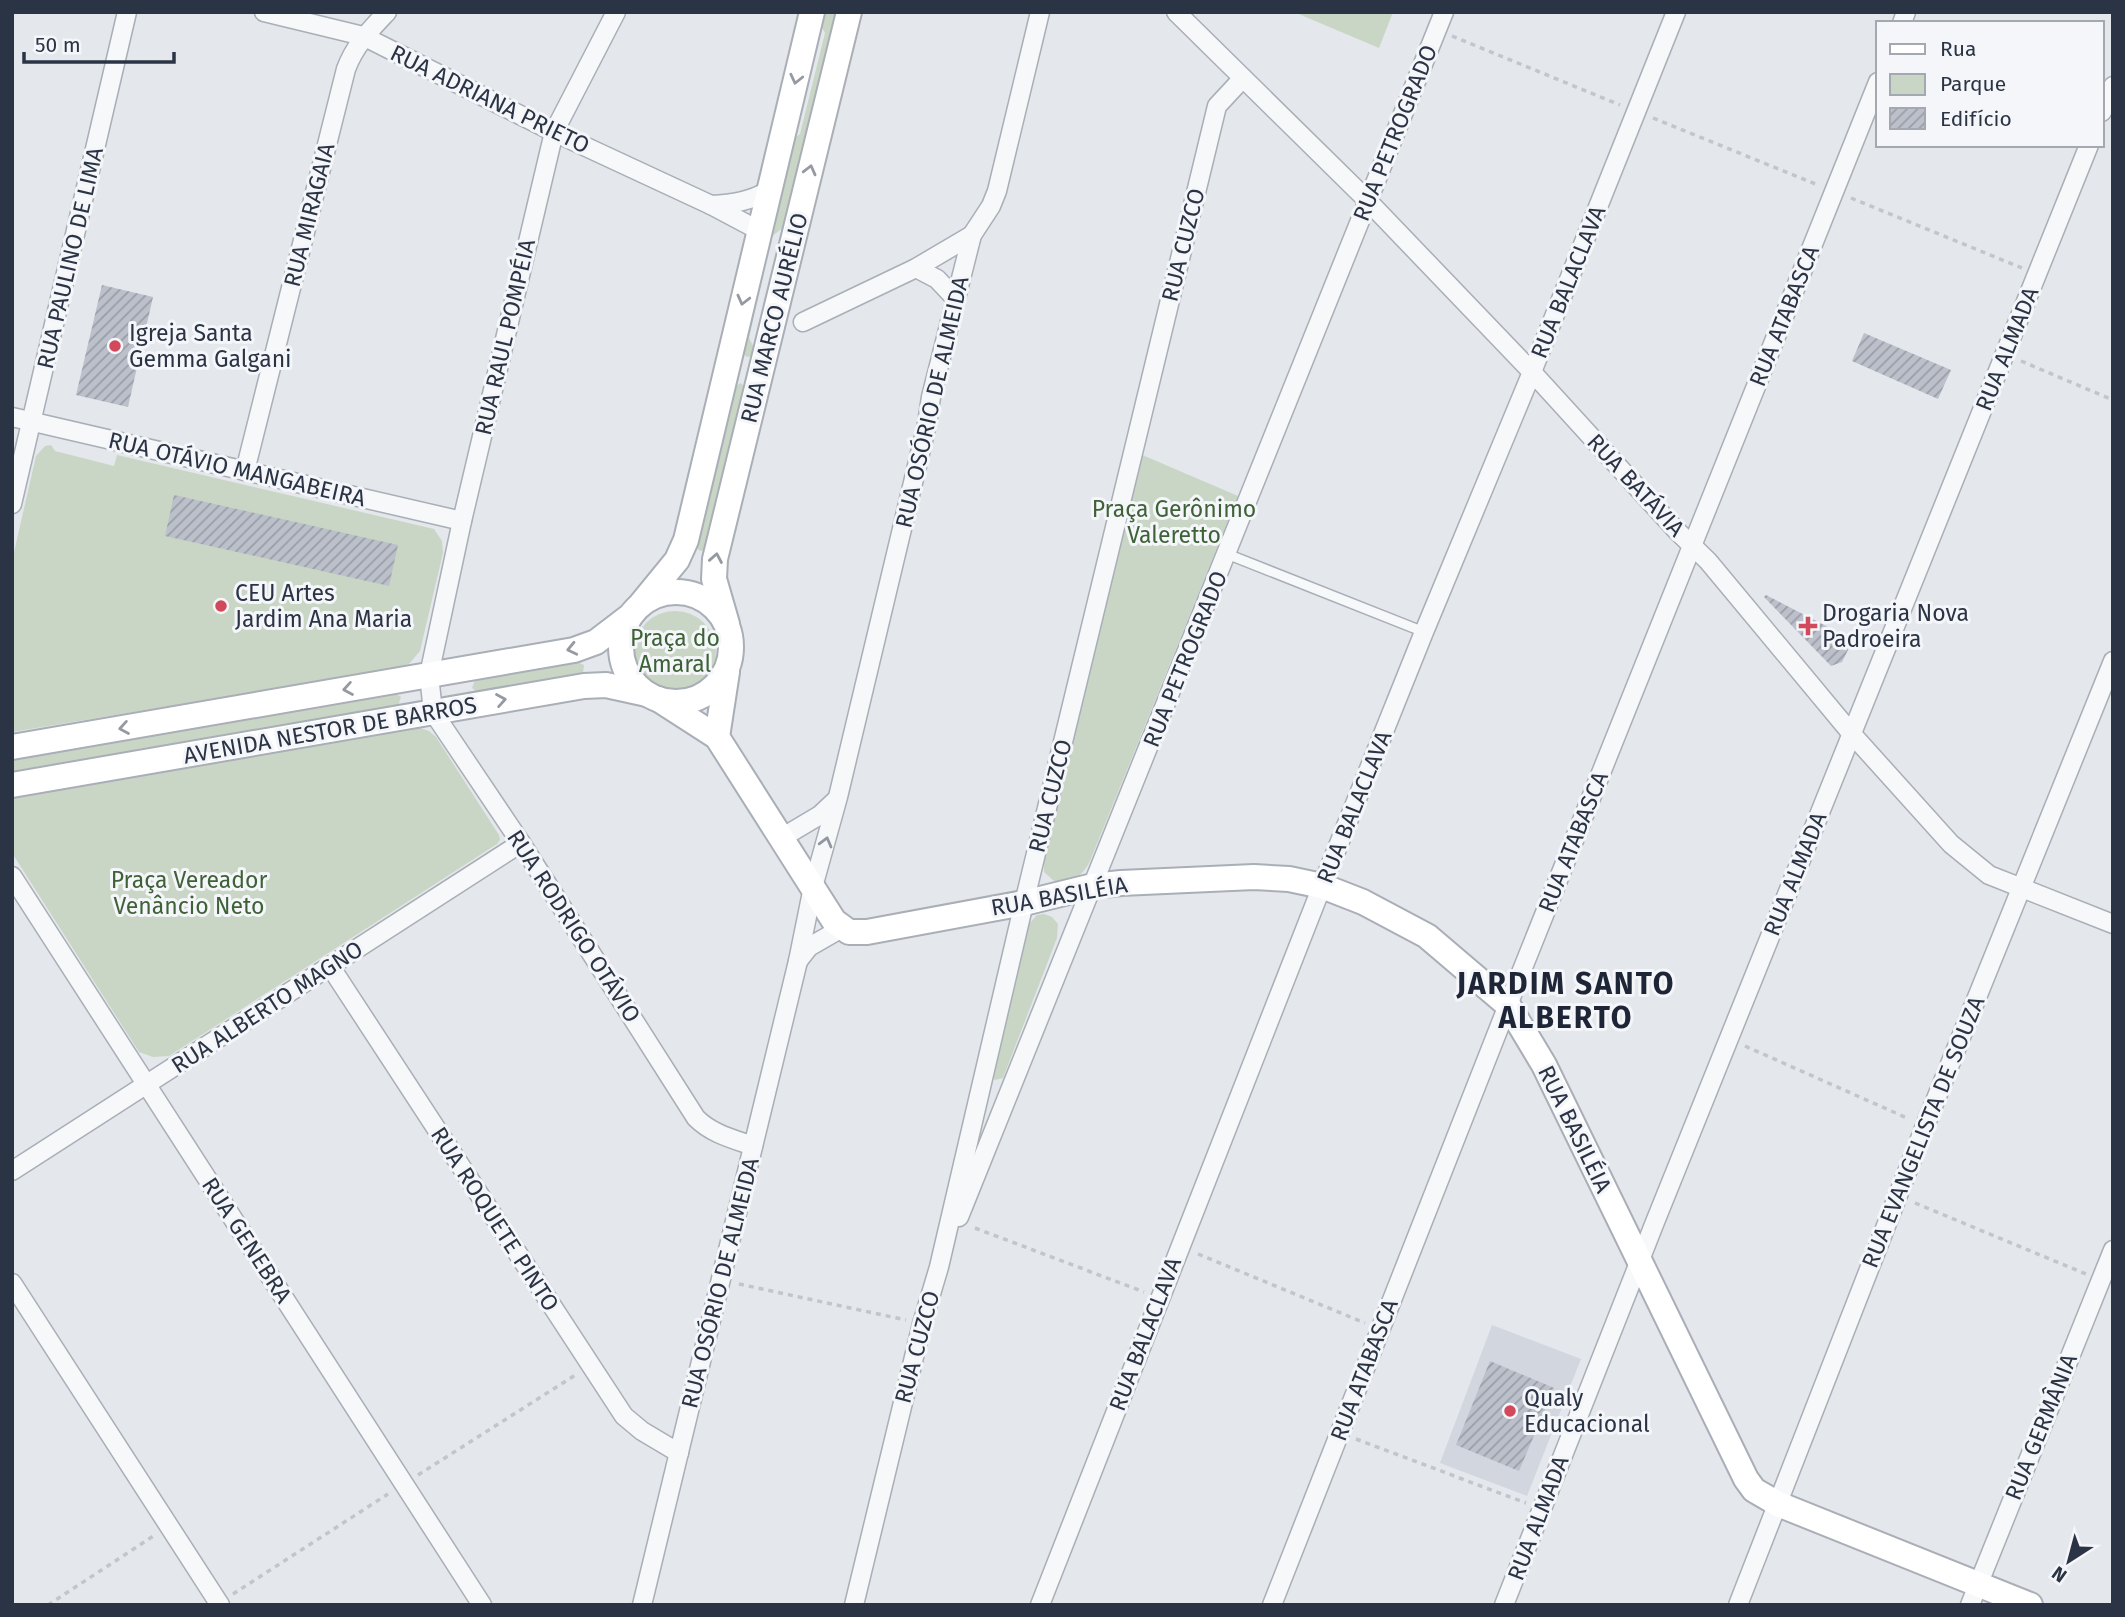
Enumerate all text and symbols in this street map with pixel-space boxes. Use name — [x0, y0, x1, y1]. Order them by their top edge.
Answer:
scale bar — [24, 21, 175, 65]
legend — [1876, 21, 2104, 147]
text: 50 m — [35, 32, 81, 58]
text: Rua — [1940, 36, 1976, 62]
street label: RUA ADRIANA PRIETO — [386, 39, 594, 159]
street label: RUA PETROGRADO — [1347, 41, 1443, 225]
text: Parque — [1940, 71, 2006, 97]
one-way arrow — [790, 73, 804, 85]
text: Edifício — [1940, 106, 2012, 132]
street label: RUA MIRAGAIA — [278, 139, 341, 290]
street label: RUA PAULINO DE LIMA — [31, 144, 109, 372]
one-way arrow — [802, 164, 816, 176]
street label: RUA CUZCO — [1155, 186, 1211, 304]
street label: RUA BALACLAVA — [1525, 201, 1612, 362]
street label: RUA MARCO AURÉLIO — [733, 210, 814, 426]
street label: RUA RAUL POMPÉIA — [468, 235, 541, 438]
street label: RUA ATABASCA — [1743, 241, 1825, 391]
street label: RUA OSÓRIO DE ALMEIDA — [888, 272, 975, 531]
street label: RUA ALMADA — [1969, 282, 2045, 415]
one-way arrow — [737, 294, 751, 306]
place label: Igreja Santa Gemma Galgani — [129, 319, 292, 373]
marker: Igreja Santa Gemma Galgani — [107, 338, 123, 354]
street label: RUA OTÁVIO MANGABEIRA — [106, 425, 369, 512]
street label: RUA BATÁVIA — [1581, 427, 1692, 543]
park label: Praça Gerônimo Valeretto — [1092, 495, 1256, 549]
one-way arrow — [708, 552, 723, 564]
street label: RUA PETROGRADO — [1137, 567, 1233, 751]
place label: CEU Artes Jardim Ana Maria — [235, 579, 412, 633]
marker: CEU Artes Jardim Ana Maria — [213, 598, 229, 614]
place label: Drogaria Nova Padroeira — [1822, 599, 1969, 653]
marker: Drogaria Nova Padroeira — [1800, 618, 1816, 634]
park label: Praça do Amaral — [630, 624, 720, 678]
one-way arrow — [566, 641, 578, 656]
one-way arrow — [342, 681, 354, 696]
street label: AVENIDA NESTOR DE BARROS — [181, 690, 479, 770]
one-way arrow — [495, 693, 507, 708]
one-way arrow — [118, 720, 130, 735]
street label: RUA BALACLAVA — [1311, 726, 1398, 887]
street label: RUA CUZCO — [1022, 737, 1078, 855]
street label: RUA ATABASCA — [1532, 767, 1614, 917]
street label: RUA ALMADA — [1757, 807, 1833, 940]
street label: RUA RODRIGO OTÁVIO — [501, 824, 648, 1028]
one-way arrow — [818, 836, 832, 848]
park label: Praça Vereador Venâncio Neto — [111, 866, 267, 920]
street label: RUA BASILÉIA — [988, 869, 1130, 922]
street label: RUA ALBERTO MAGNO — [166, 935, 368, 1079]
district label: JARDIM SANTO ALBERTO — [1455, 966, 1676, 1036]
street label: RUA EVANGELISTA DE SOUZA — [1856, 991, 1991, 1272]
street label: RUA BASILÉIA — [1532, 1060, 1619, 1198]
street label: RUA ROQUETE PINTO — [425, 1122, 565, 1316]
street label: RUA OSÓRIO DE ALMEIDA — [674, 1154, 765, 1411]
street label: RUA GENEBRA — [196, 1172, 298, 1309]
street label: RUA BALACLAVA — [1103, 1252, 1187, 1415]
street label: RUA CUZCO — [889, 1288, 945, 1406]
street label: RUA ATABASCA — [1324, 1294, 1404, 1445]
street label: RUA GERMÂNIA — [1999, 1349, 2083, 1504]
place label: Qualy Educacional — [1524, 1384, 1650, 1438]
marker: Qualy Educacional — [1502, 1403, 1518, 1419]
street label: RUA ALMADA — [1501, 1451, 1575, 1584]
north arrow — [2034, 1526, 2104, 1596]
text: N — [2047, 1561, 2071, 1587]

